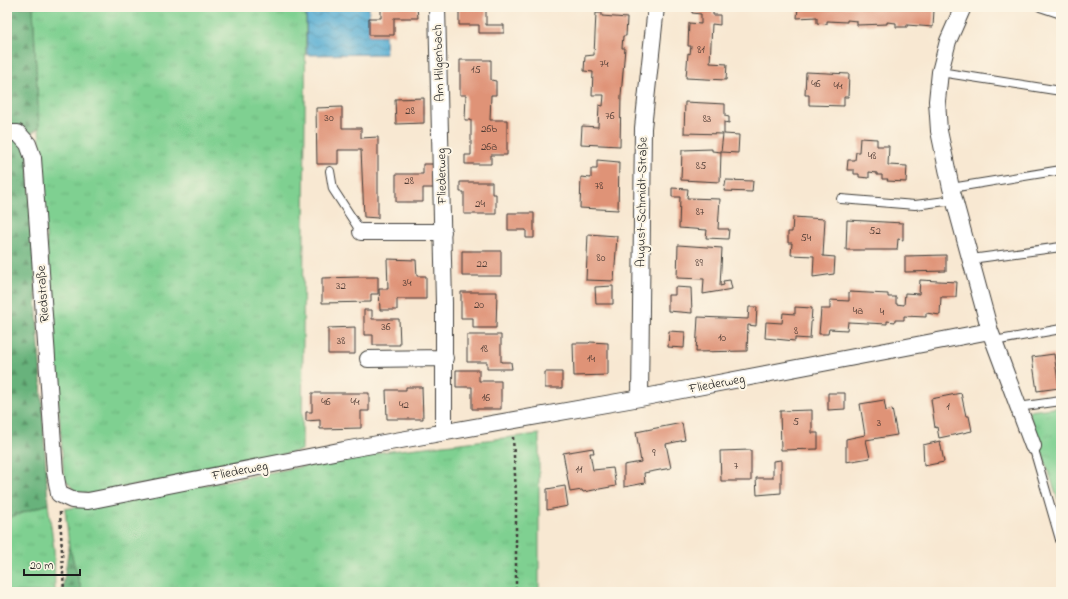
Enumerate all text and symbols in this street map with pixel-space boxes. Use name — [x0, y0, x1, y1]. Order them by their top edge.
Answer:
street label: Am Hilgenbach — [428, 24, 451, 102]
house number: 81 — [697, 42, 705, 58]
house number: 74 — [599, 56, 609, 72]
house number: 15 — [471, 62, 481, 78]
house number: 46 — [811, 76, 821, 92]
house number: 44 — [833, 78, 843, 94]
house number: 28 — [405, 103, 415, 119]
house number: 76 — [605, 108, 615, 124]
house number: 30 — [324, 110, 334, 126]
house number: 83 — [703, 111, 712, 127]
house number: 26b — [481, 121, 497, 137]
street label: August-Schmidt-Straße — [631, 137, 654, 267]
house number: 26a — [481, 139, 497, 155]
street label: Fliederweg — [432, 148, 453, 205]
house number: 48 — [868, 148, 876, 164]
house number: 85 — [696, 158, 706, 174]
house number: 28 — [404, 173, 414, 189]
house number: 78 — [595, 178, 603, 194]
house number: 24 — [475, 196, 485, 212]
house number: 87 — [696, 204, 705, 220]
house number: 52 — [869, 223, 881, 239]
house number: 54 — [801, 230, 812, 246]
house number: 80 — [597, 250, 606, 266]
house number: 89 — [695, 255, 703, 271]
house number: 22 — [477, 256, 488, 272]
street label: Riedstraße — [32, 265, 54, 323]
house number: 34 — [402, 275, 412, 291]
house number: 32 — [336, 278, 347, 294]
house number: 20 — [474, 297, 484, 313]
house number: 4a — [853, 303, 863, 319]
house number: 4 — [880, 304, 885, 320]
house number: 36 — [381, 319, 391, 335]
house number: 8 — [794, 323, 798, 339]
house number: 10 — [718, 330, 726, 346]
house number: 38 — [337, 333, 345, 349]
house number: 18 — [480, 341, 488, 357]
house number: 14 — [587, 351, 595, 367]
street label: Fliederweg — [687, 369, 747, 400]
house number: 16 — [482, 390, 490, 406]
house number: 46 — [321, 394, 331, 410]
house number: 44 — [350, 394, 360, 410]
house number: 42 — [399, 397, 410, 413]
house number: 1 — [946, 399, 950, 415]
house number: 5 — [793, 414, 799, 430]
house number: 3 — [877, 415, 882, 431]
house number: 9 — [652, 445, 656, 461]
street label: Fliederweg — [210, 456, 270, 487]
house number: 7 — [734, 458, 739, 474]
house number: 11 — [576, 462, 583, 478]
scale bar — [24, 551, 80, 577]
text: 20 m — [30, 557, 53, 575]

